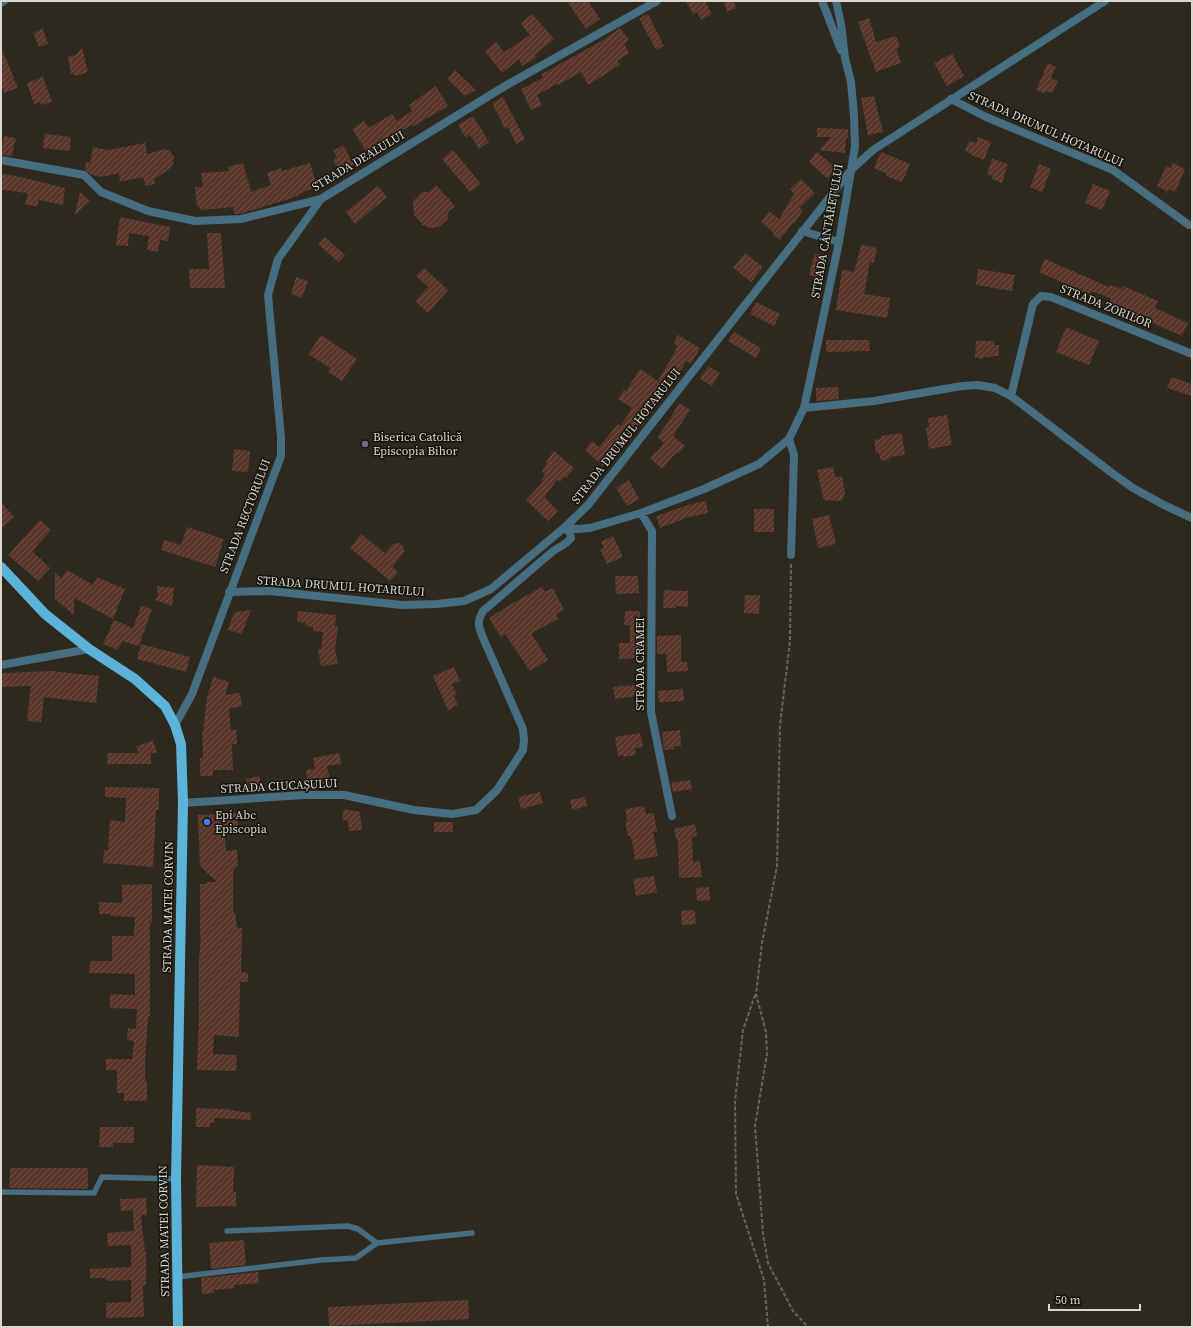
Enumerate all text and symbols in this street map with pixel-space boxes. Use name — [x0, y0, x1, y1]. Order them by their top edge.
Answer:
street label: STRADA DRUMUL HOTARULUI — [966, 87, 1126, 171]
street label: STRADA DEALULUI — [309, 127, 407, 195]
street label: STRADA CÂNTĂREȚULUI — [807, 163, 847, 299]
street label: STRADA ZORILOR — [1058, 280, 1154, 332]
street label: STRADA DRUMUL HOTARULUI — [568, 365, 684, 507]
place label: Biserica Catolică Episcopia Bihor — [373, 429, 463, 459]
marker: Biserica Catolică Episcopia Bihor — [360, 439, 370, 449]
street label: STRADA RECTORULUI — [216, 457, 274, 575]
street label: STRADA DRUMUL HOTARULUI — [257, 572, 425, 600]
street label: STRADA CRAMEI — [632, 617, 648, 711]
street label: STRADA CIUCAȘULUI — [220, 775, 338, 797]
place label: Epi Abc Episcopia — [215, 807, 268, 837]
marker: Epi Abc Episcopia — [202, 817, 212, 827]
street label: STRADA MATEI CORVIN — [159, 841, 177, 973]
street label: STRADA MATEI CORVIN — [155, 1165, 173, 1297]
scale bar — [1049, 1286, 1140, 1312]
text: 50 m — [1055, 1292, 1081, 1308]

